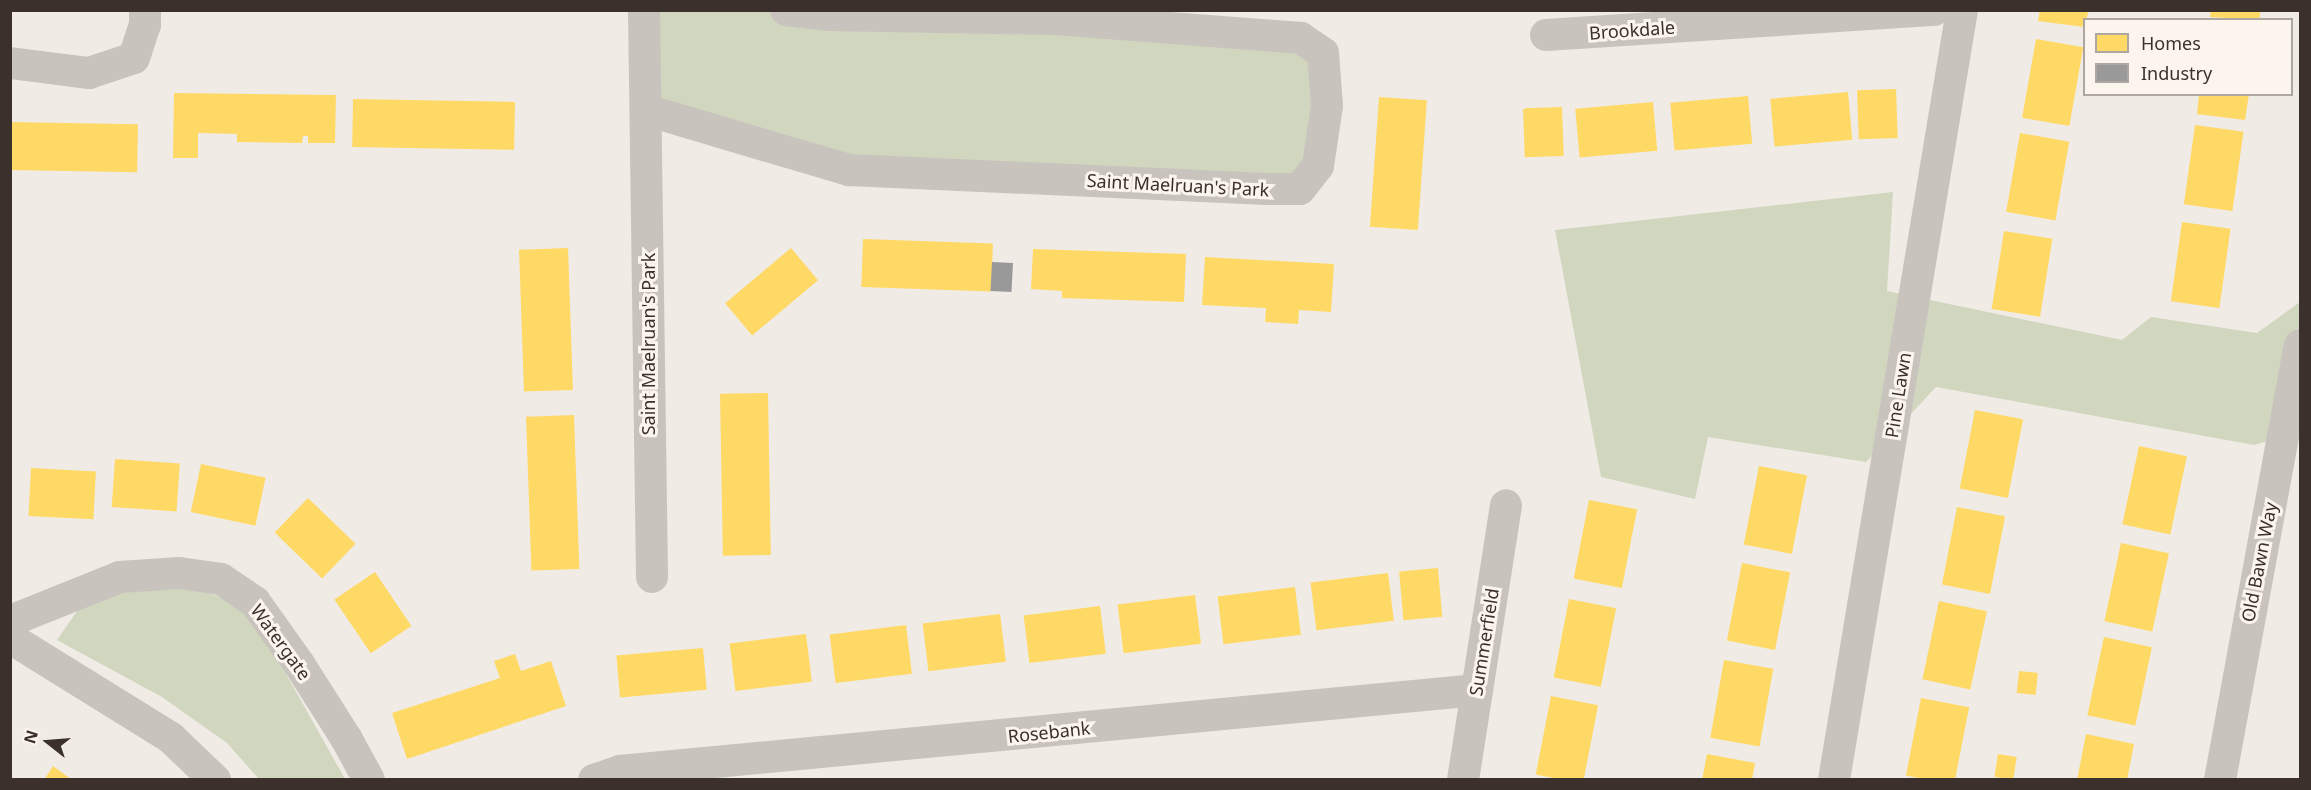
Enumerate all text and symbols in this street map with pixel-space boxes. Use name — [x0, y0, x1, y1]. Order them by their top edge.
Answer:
street label: Brookdale — [1588, 16, 1676, 44]
legend — [2083, 18, 2293, 96]
text: Homes — [2141, 31, 2201, 55]
text: Industry — [2141, 61, 2212, 85]
street label: Saint Maelruan's Park — [1086, 169, 1270, 201]
street label: Saint Maelruan's Park — [637, 253, 659, 435]
street label: Pine Lawn — [1881, 351, 1915, 439]
street label: Old Bawn Way — [2237, 500, 2281, 624]
street label: Summerfield — [1465, 587, 1503, 697]
street label: Watergate — [246, 600, 316, 684]
north arrow — [18, 712, 78, 772]
street label: Rosebank — [1007, 717, 1091, 747]
text: N — [18, 727, 43, 746]

